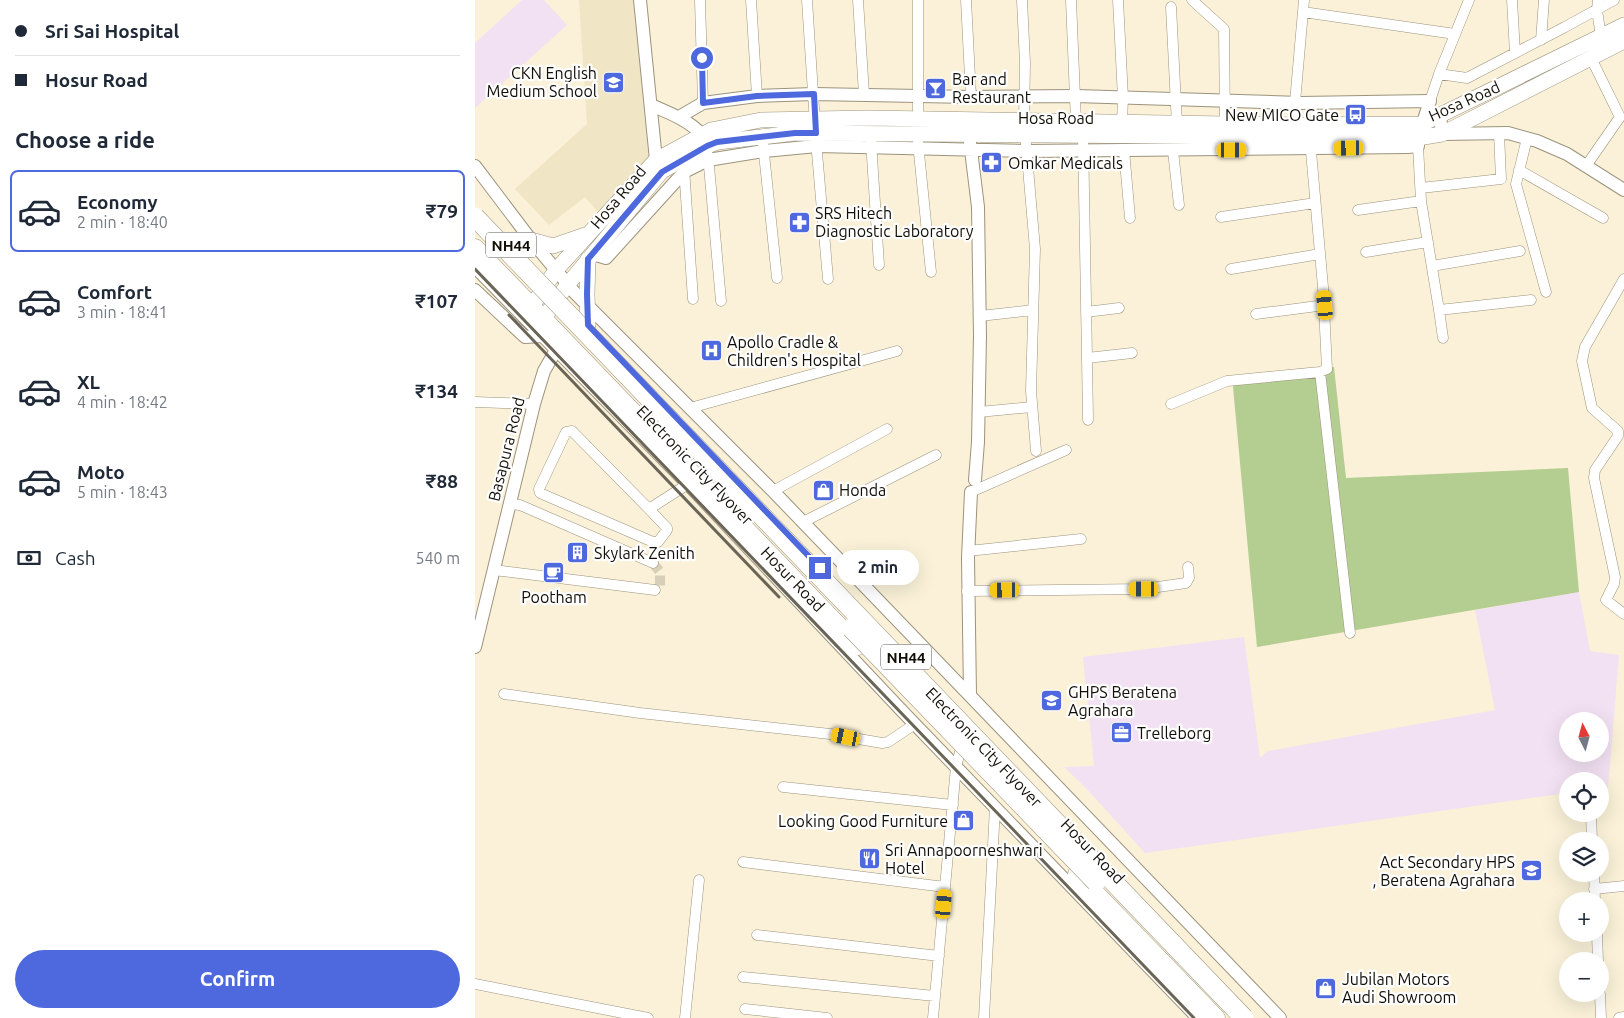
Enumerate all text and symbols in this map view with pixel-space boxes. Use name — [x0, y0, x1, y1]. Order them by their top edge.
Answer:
text: Sri Sai Hospital — [45, 20, 179, 42]
route start — [691, 47, 713, 69]
place label: CKN English Medium School — [487, 64, 597, 100]
text: Hosur Road — [45, 69, 148, 91]
school or university icon: CKN English Medium School — [601, 70, 625, 94]
place label: Bar and Restaurant — [952, 70, 1032, 106]
bar icon: Bar and Restaurant — [924, 76, 948, 100]
street label: Hosa Road — [1426, 77, 1502, 125]
bus stop icon: New MICO Gate — [1343, 103, 1367, 127]
place label: New MICO Gate — [1225, 106, 1339, 124]
street label: Hosa Road — [1018, 109, 1094, 127]
text: Choose a ride — [15, 127, 155, 152]
car — [1333, 140, 1364, 156]
car — [1217, 143, 1247, 158]
pharmacy icon: Omkar Medicals — [980, 151, 1004, 175]
place label: Omkar Medicals — [1008, 154, 1123, 172]
street label: Hosa Road — [587, 162, 649, 232]
icon: car — [17, 189, 62, 234]
text: Economy — [77, 191, 158, 213]
text: ₹79 — [426, 200, 458, 222]
place label: SRS Hitech Diagnostic Laboratory — [815, 204, 974, 240]
pharmacy icon: SRS Hitech Diagnostic Laboratory — [787, 210, 811, 234]
text: 2 min · 18:40 — [77, 213, 168, 231]
road number: NH44 — [486, 232, 536, 258]
icon: car — [17, 279, 62, 324]
text: Comfort — [77, 281, 152, 303]
car — [1316, 289, 1333, 321]
text: ₹107 — [415, 290, 458, 312]
text: 3 min · 18:41 — [77, 303, 168, 321]
place label: Apollo Cradle & Children's Hospital — [727, 333, 861, 369]
hospital icon: Apollo Cradle & Children's Hospital — [699, 339, 723, 363]
icon: car — [17, 369, 62, 414]
text: XL — [77, 371, 100, 393]
text: ₹134 — [415, 380, 458, 402]
text: 4 min · 18:42 — [77, 393, 168, 411]
street label: Basapura Road — [484, 395, 528, 503]
street label: Electronic City Flyover — [633, 402, 757, 528]
icon: car — [17, 459, 62, 504]
text: Moto — [77, 461, 125, 483]
text: ₹88 — [426, 470, 458, 492]
shop icon: Honda — [811, 478, 835, 502]
place label: Honda — [839, 481, 886, 499]
text: 5 min · 18:43 — [77, 483, 168, 501]
building icon: Skylark Zenith — [566, 541, 590, 565]
street label: Hosur Road — [758, 543, 828, 615]
icon: cash — [15, 544, 43, 572]
place label: Skylark Zenith — [594, 544, 695, 562]
text: Cash — [55, 547, 96, 569]
text: 540 m — [415, 549, 460, 567]
callout: 2 min — [837, 550, 920, 586]
route end — [809, 557, 831, 579]
text: 2 min — [858, 558, 898, 576]
cafe icon: Pootham — [542, 561, 566, 585]
car — [989, 582, 1020, 598]
car — [1129, 582, 1159, 597]
place label: Pootham — [521, 588, 587, 606]
road number: NH44 — [881, 644, 931, 670]
place label: GHPS Beratena Agrahara — [1068, 683, 1177, 719]
street label: Electronic City Flyover — [922, 684, 1046, 810]
school or university icon: GHPS Beratena Agrahara — [1040, 689, 1064, 713]
north arrow — [1559, 712, 1609, 762]
map controls — [1559, 712, 1609, 1002]
office icon: Trelleborg — [1109, 721, 1133, 745]
place label: Trelleborg — [1137, 724, 1211, 742]
car — [829, 727, 862, 747]
button: locate — [1559, 772, 1609, 822]
shop icon: Looking Good Furniture — [952, 809, 976, 833]
place label: Looking Good Furniture — [778, 812, 948, 830]
street label: Hosur Road — [1058, 815, 1128, 887]
button: layers — [1559, 832, 1609, 882]
place label: Sri Annapoorneshwari Hotel — [885, 841, 1043, 877]
restaurant icon: Sri Annapoorneshwari Hotel — [857, 847, 881, 871]
place label: Act Secondary HPS , Beratena Agrahara — [1373, 853, 1515, 889]
school or university icon: Act Secondary HPS , Beratena Agrahara — [1519, 859, 1543, 883]
car — [935, 888, 952, 920]
button: + — [1559, 892, 1609, 942]
button: Confirm — [15, 950, 460, 1008]
button: − — [1559, 952, 1609, 1002]
place label: Jubilan Motors Audi Showroom — [1342, 970, 1456, 1006]
shop icon: Jubilan Motors Audi Showroom — [1314, 976, 1338, 1000]

